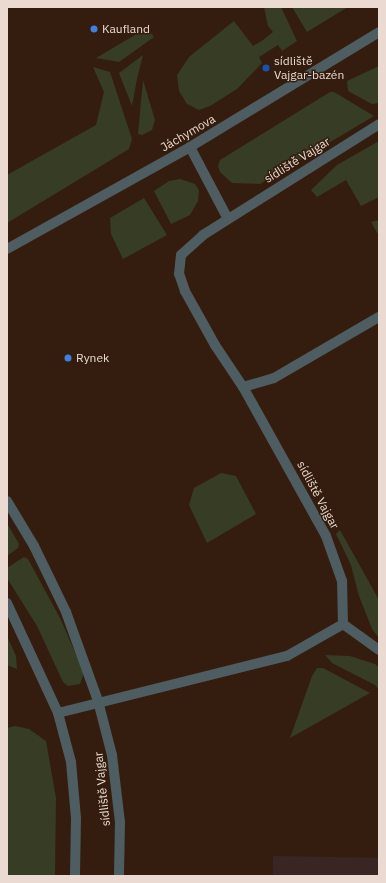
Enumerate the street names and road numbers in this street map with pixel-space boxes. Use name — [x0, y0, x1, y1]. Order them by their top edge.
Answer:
street label: Jáchymova — [158, 112, 218, 154]
street label: sídliště Vajgar — [261, 134, 333, 186]
street label: sídliště Vajgar — [294, 459, 342, 531]
street label: sídliště Vajgar — [91, 751, 113, 827]

